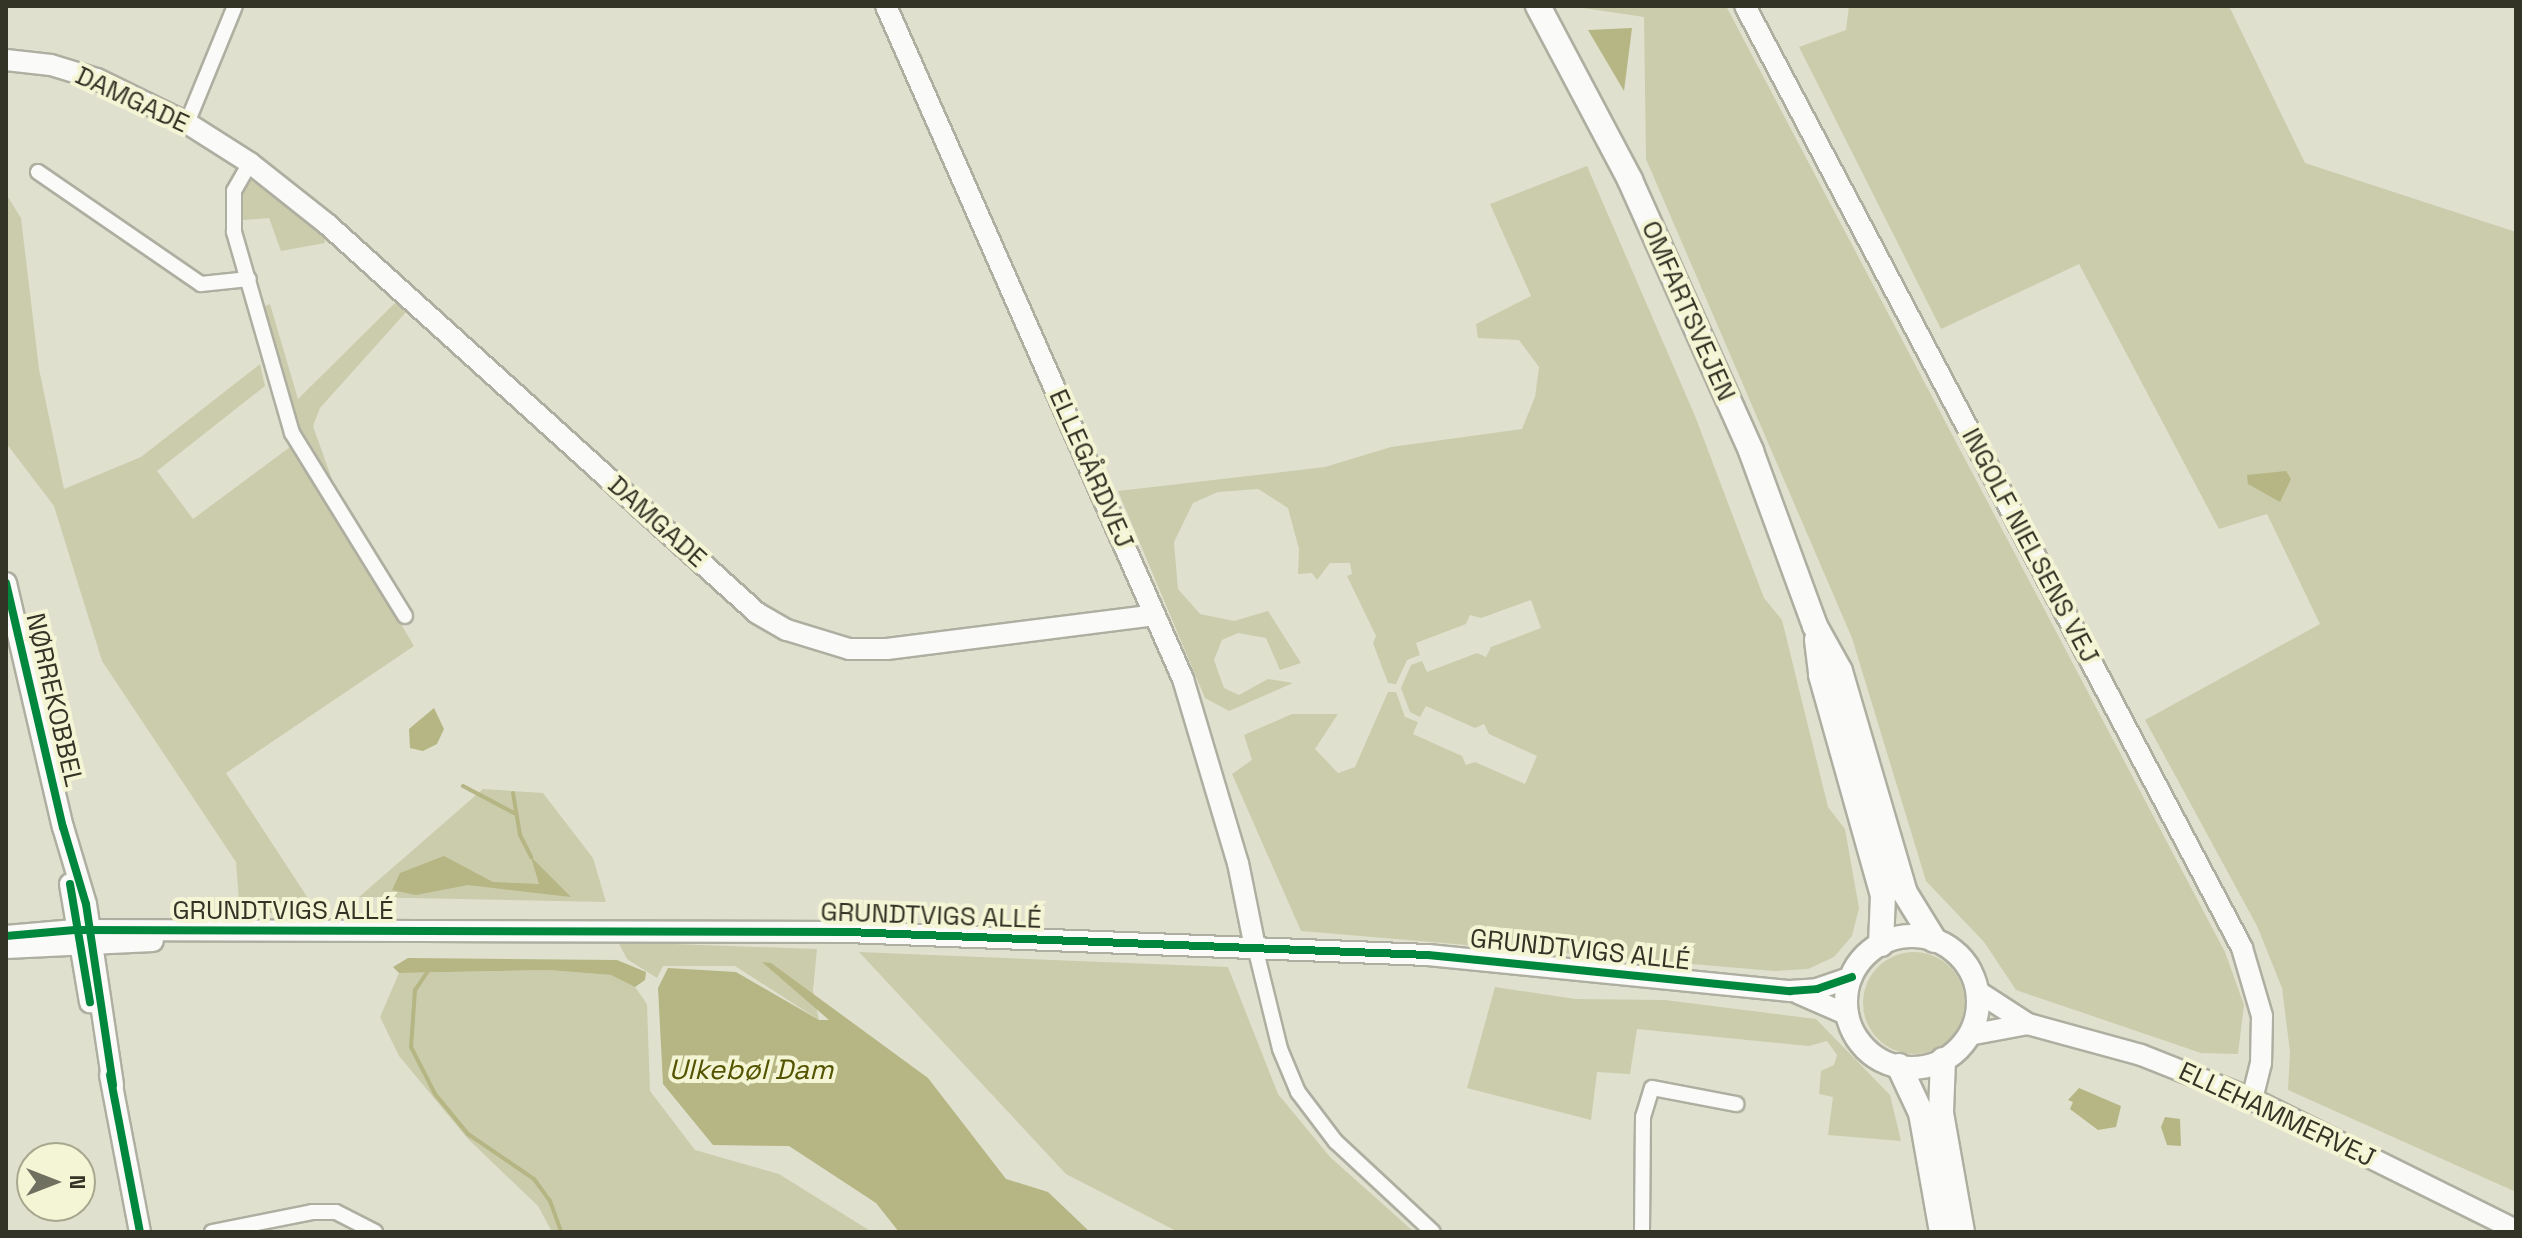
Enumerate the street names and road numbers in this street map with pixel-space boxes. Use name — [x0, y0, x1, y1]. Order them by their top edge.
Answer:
street label: DAMGADE — [70, 60, 194, 140]
street label: OMFARTSVEJEN — [1634, 216, 1742, 406]
street label: ELLEGÅRDVEJ — [1042, 385, 1140, 553]
street label: INGOLF NIELSENS VEJ — [1955, 423, 2105, 669]
street label: DAMGADE — [601, 470, 713, 574]
street label: NØRREKOBBEL — [19, 610, 89, 790]
street label: GRUNDTVIGS ALLÉ — [172, 895, 394, 927]
street label: GRUNDTVIGS ALLÉ — [820, 897, 1042, 935]
street label: GRUNDTVIGS ALLÉ — [1468, 923, 1692, 977]
street label: ELLEHAMMERVEJ — [2174, 1056, 2380, 1174]

